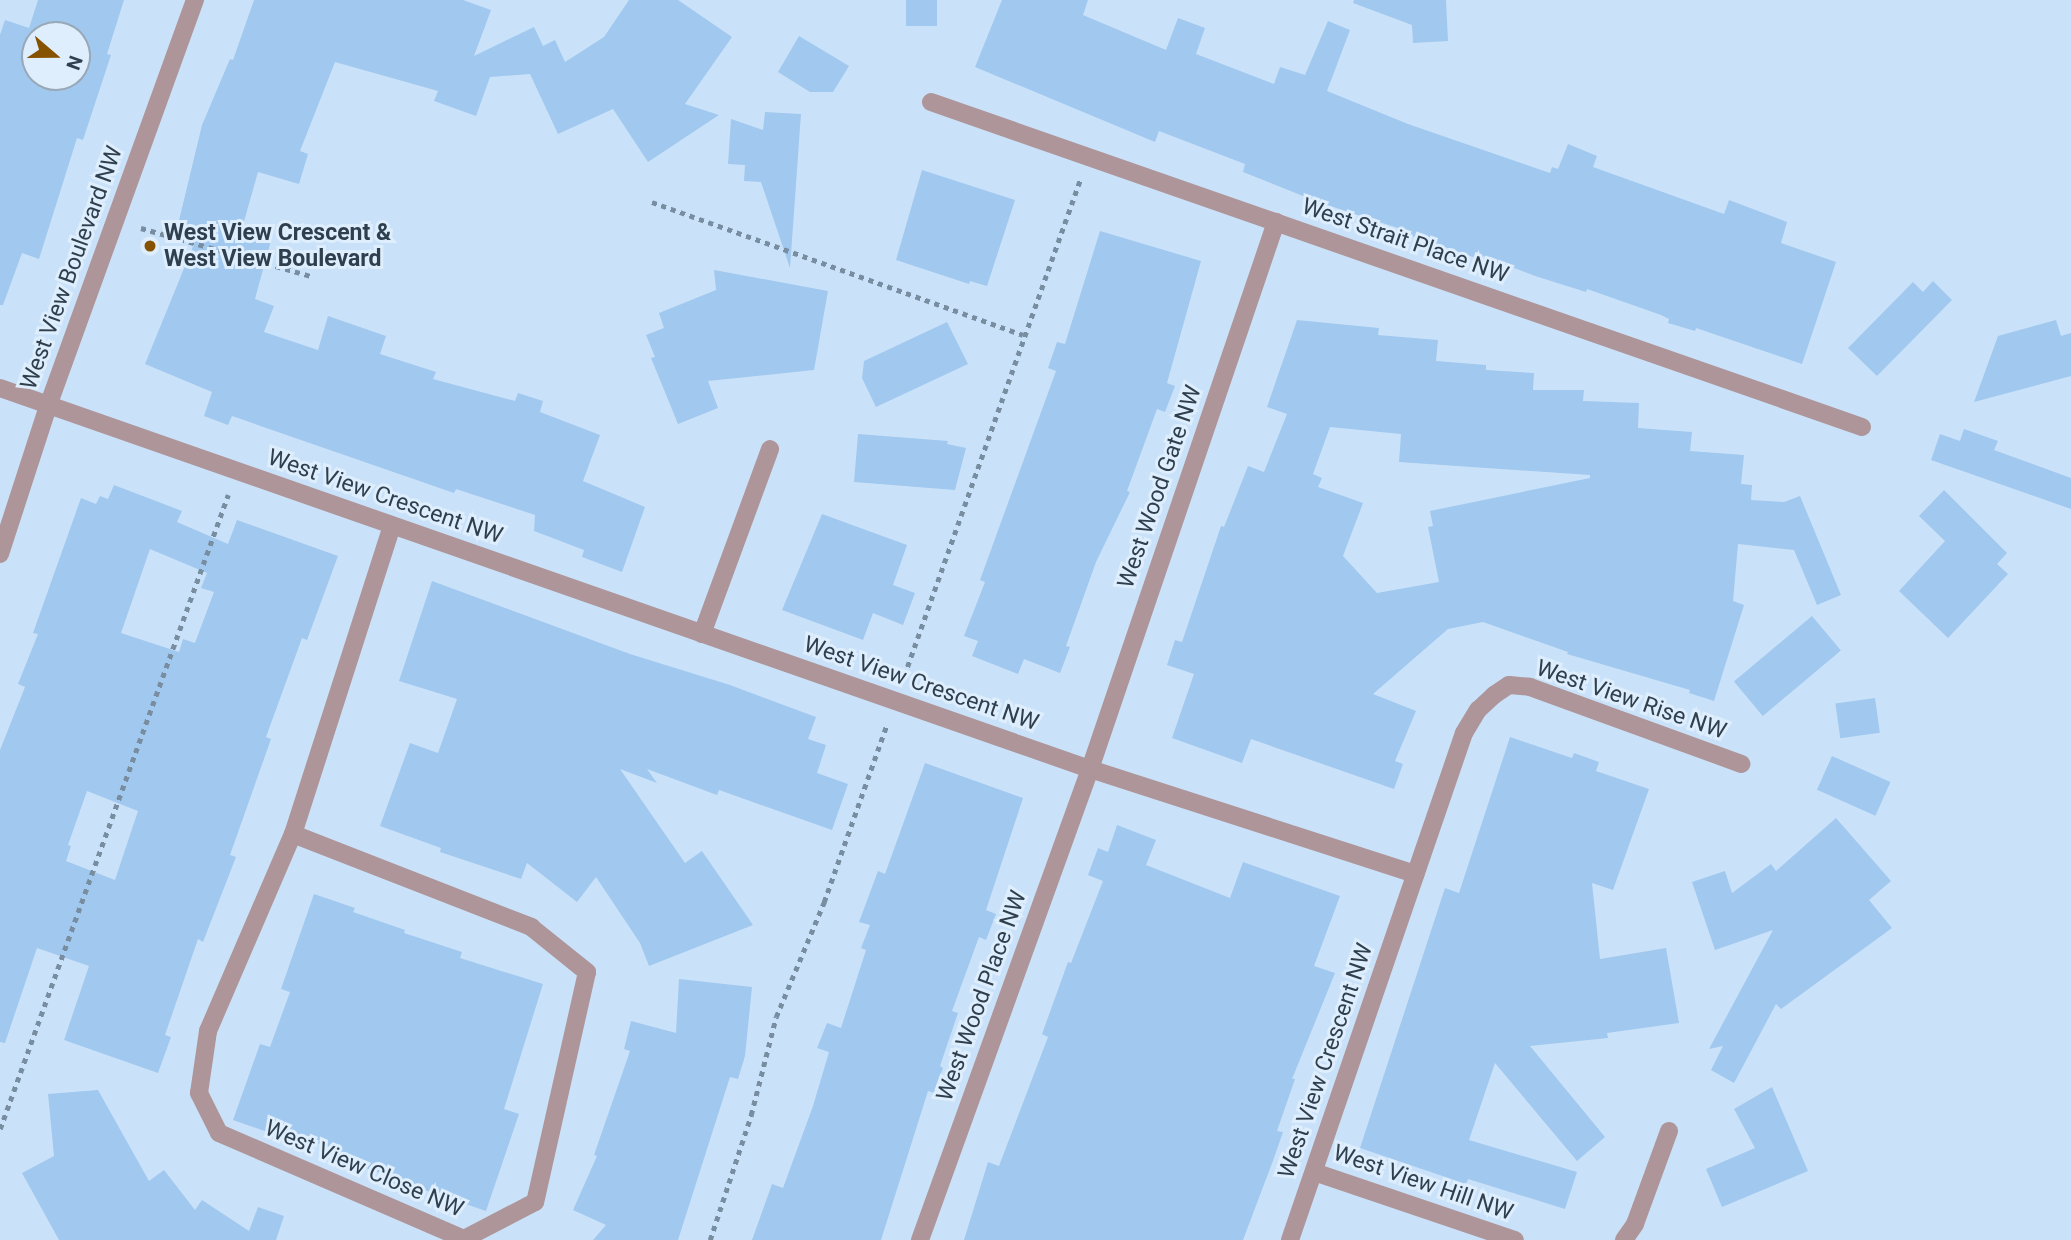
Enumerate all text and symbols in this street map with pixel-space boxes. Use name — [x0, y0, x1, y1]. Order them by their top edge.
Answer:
north arrow — [21, 21, 91, 91]
text: N — [61, 52, 87, 73]
street label: West View Boulevard NW — [15, 142, 129, 394]
street label: West Strait Place NW — [1298, 193, 1512, 289]
place label: West View Crescent & West View Boulevard — [164, 219, 391, 273]
marker: West View Crescent & West View Boulevard — [142, 238, 158, 254]
street label: West Wood Gate NW — [1112, 382, 1208, 592]
street label: West View Crescent NW — [264, 444, 506, 550]
street label: West View Crescent NW — [800, 631, 1042, 737]
street label: West View Rise NW — [1532, 655, 1730, 745]
street label: West Wood Place NW — [931, 887, 1033, 1105]
street label: West View Crescent NW — [1273, 940, 1379, 1182]
street label: West View Close NW — [261, 1115, 467, 1223]
street label: West View Hill NW — [1329, 1139, 1517, 1227]

